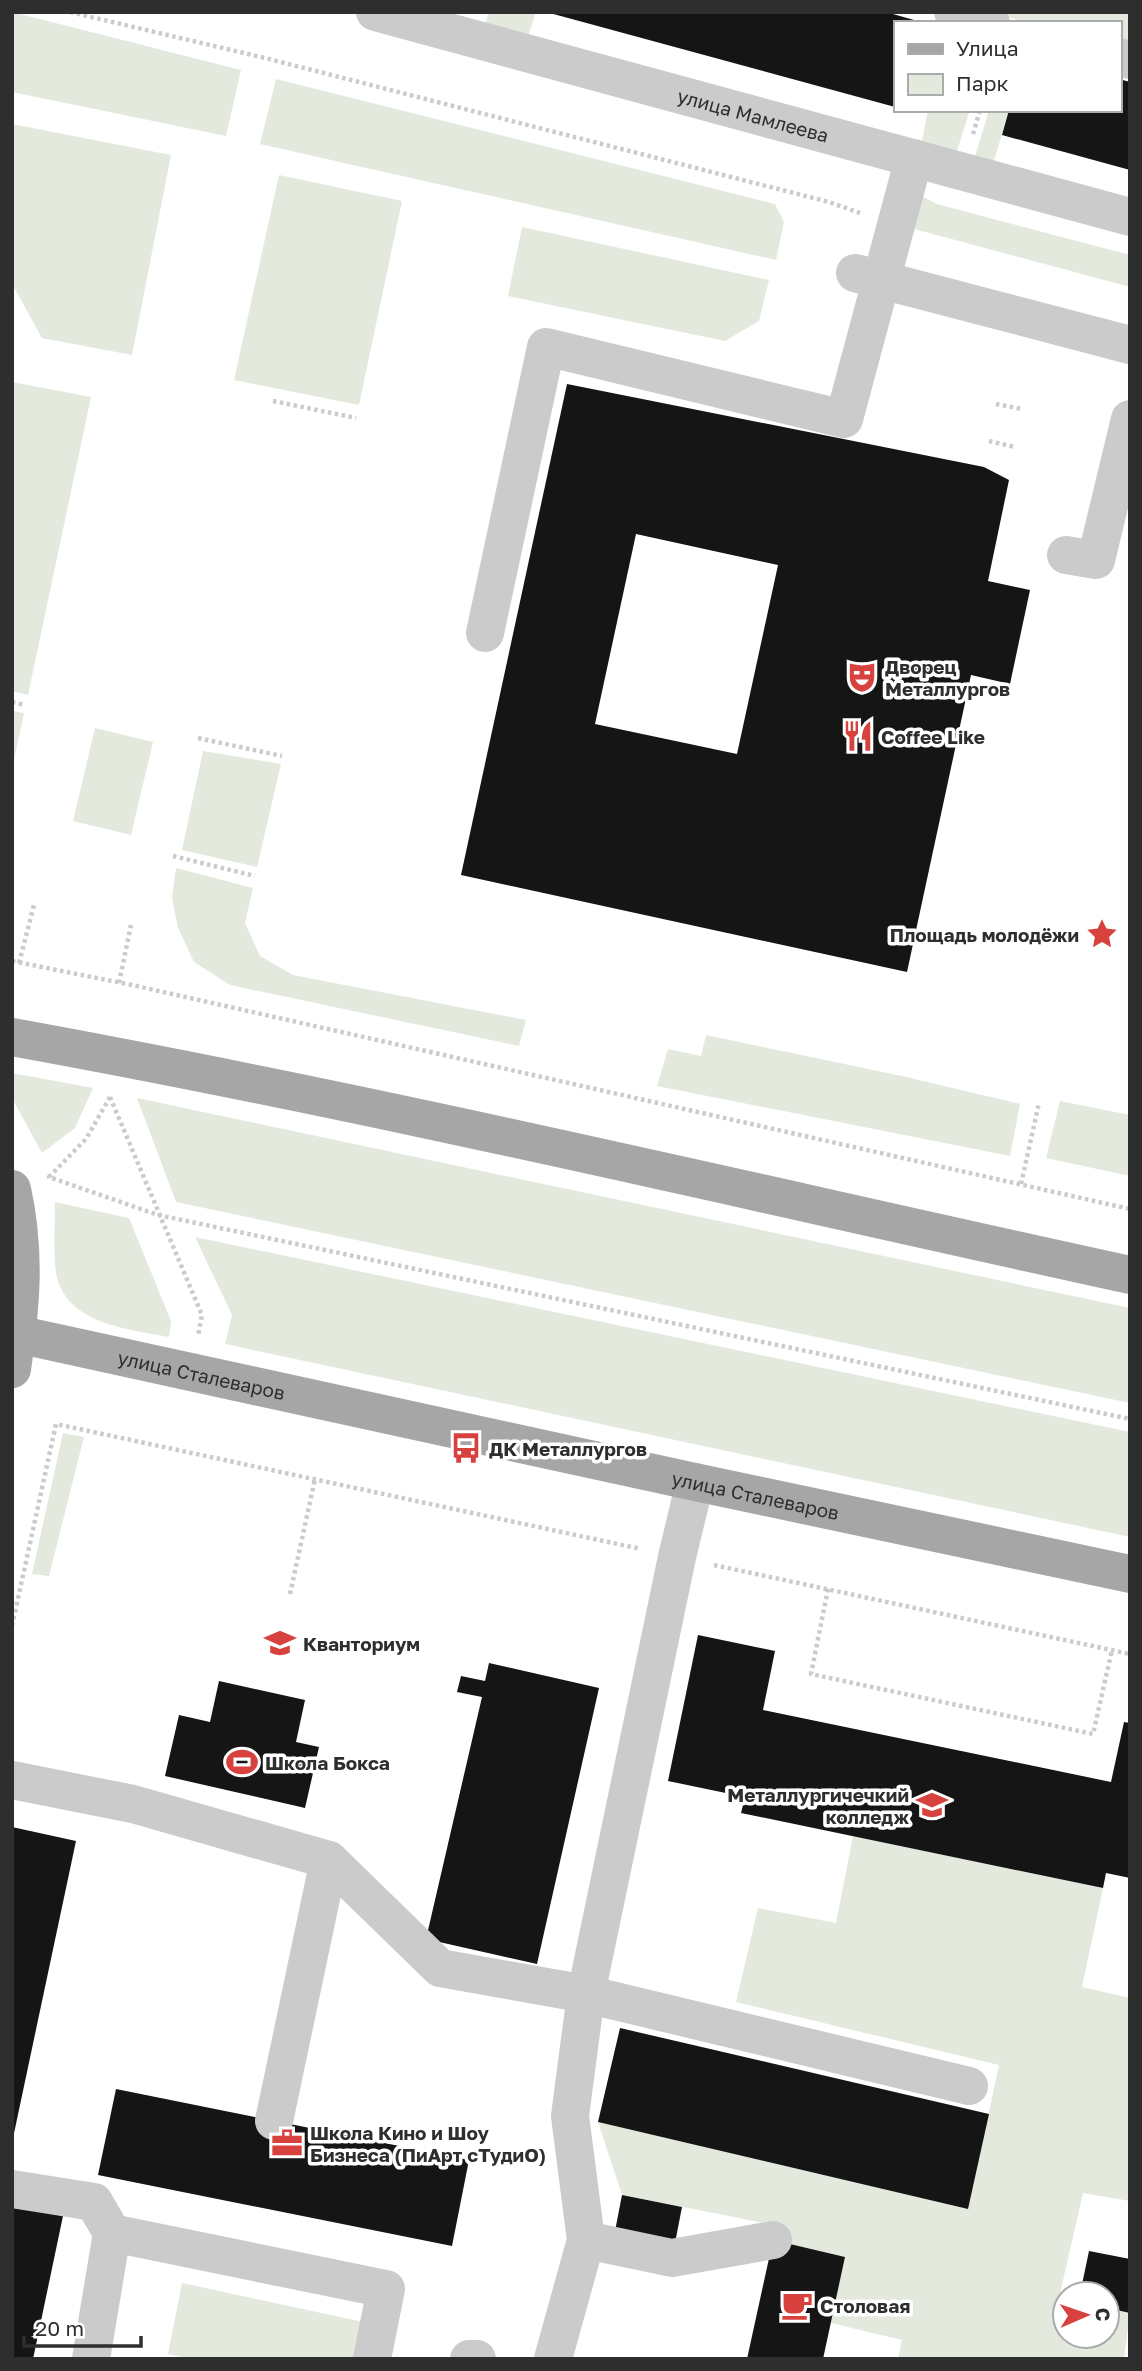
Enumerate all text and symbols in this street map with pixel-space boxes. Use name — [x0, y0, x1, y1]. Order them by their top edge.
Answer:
legend — [894, 21, 1121, 112]
text: Улица — [956, 35, 1019, 61]
text: Парк — [956, 70, 1009, 96]
street label: улица Мамлеева — [675, 83, 832, 146]
place label: Дворец Металлургов — [885, 655, 1010, 700]
theatre icon: Дворец Металлургов — [845, 660, 879, 694]
restaurant icon: Coffee Like — [841, 719, 875, 753]
place label: Coffee Like — [881, 725, 985, 748]
place icon: Площадь молодёжи — [1085, 917, 1119, 951]
place label: Площадь молодёжи — [890, 923, 1079, 946]
street label: улица Сталеваров — [116, 1345, 287, 1404]
bus stop icon: ДК Металлургов — [449, 1431, 483, 1465]
place label: ДК Металлургов — [489, 1437, 647, 1460]
street label: улица Сталеваров — [670, 1466, 841, 1524]
school or university icon: Кванториум — [263, 1626, 297, 1660]
place label: Кванториум — [303, 1632, 420, 1655]
sports icon: Школа Бокса — [225, 1745, 259, 1779]
place label: Школа Бокса — [265, 1751, 390, 1774]
place label: Металлургичечкий колледж — [727, 1783, 909, 1828]
school or university icon: Металлургичечкий колледж — [915, 1788, 949, 1822]
place label: Школа Кино и Шоу Бизнеса (ПиАрт сТудиО) — [310, 2121, 546, 2166]
office icon: Школа Кино и Шоу Бизнеса (ПиАрт сТудиО) — [270, 2126, 304, 2160]
north arrow — [1051, 2280, 1121, 2350]
cafe icon: Столовая — [780, 2288, 814, 2322]
place label: Столовая — [820, 2294, 910, 2317]
scale bar — [24, 2304, 142, 2348]
text: С — [1092, 2307, 1115, 2322]
text: 20 m — [35, 2315, 84, 2341]

